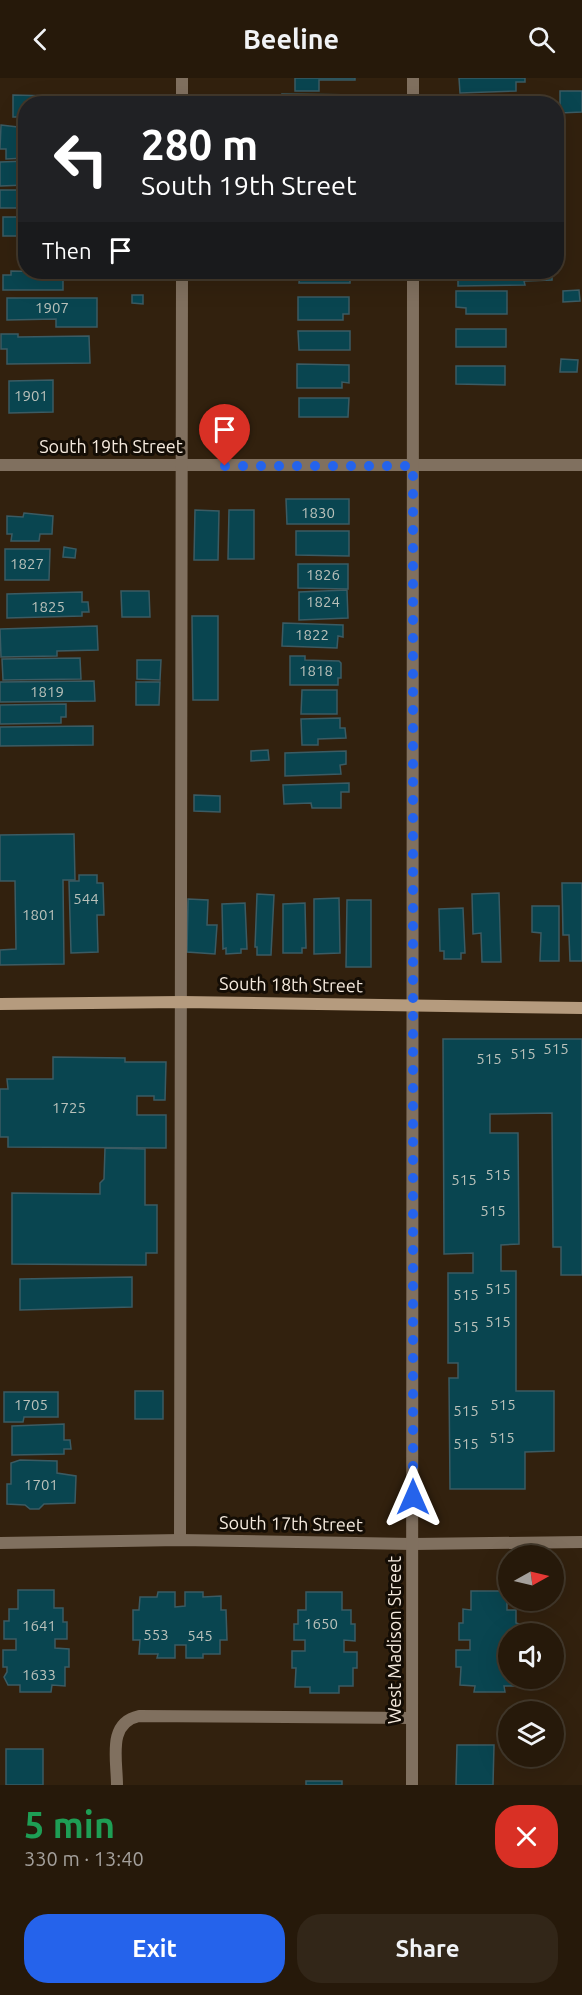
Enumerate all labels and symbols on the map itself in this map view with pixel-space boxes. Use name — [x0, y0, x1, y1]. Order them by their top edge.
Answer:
house number: 1907 — [35, 299, 69, 316]
house number: 1901 — [14, 387, 48, 404]
pin — [199, 404, 250, 466]
street label: South 19th Street — [39, 436, 183, 456]
house number: 1830 — [301, 504, 335, 521]
house number: 1827 — [10, 555, 44, 572]
house number: 1826 — [306, 566, 340, 583]
house number: 1824 — [306, 593, 340, 610]
house number: 1825 — [31, 598, 65, 615]
house number: 1822 — [295, 626, 329, 643]
house number: 1818 — [299, 662, 333, 679]
house number: 1819 — [30, 683, 64, 700]
house number: 544 — [73, 890, 99, 907]
house number: 1801 — [22, 906, 56, 923]
street label: South 18th Street — [219, 973, 363, 995]
house number: 515 — [543, 1040, 569, 1057]
house number: 515 — [510, 1045, 536, 1062]
house number: 515 — [476, 1050, 502, 1067]
house number: 1725 — [52, 1099, 86, 1116]
house number: 515 — [485, 1166, 511, 1183]
house number: 515 — [451, 1171, 477, 1188]
house number: 515 — [480, 1202, 506, 1219]
house number: 515 — [485, 1280, 511, 1297]
house number: 515 — [453, 1286, 479, 1303]
house number: 515 — [485, 1313, 511, 1330]
house number: 515 — [453, 1318, 479, 1335]
house number: 1705 — [14, 1396, 48, 1413]
house number: 515 — [490, 1396, 516, 1413]
house number: 515 — [453, 1402, 479, 1419]
house number: 515 — [489, 1429, 515, 1446]
house number: 515 — [453, 1435, 479, 1452]
position arrow — [381, 1465, 445, 1529]
house number: 1701 — [24, 1476, 58, 1493]
street label: South 17th Street — [219, 1512, 363, 1534]
north arrow — [498, 1545, 564, 1611]
street label: West Madison Street — [384, 1556, 404, 1724]
house number: 1650 — [304, 1615, 338, 1632]
house number: 1641 — [22, 1617, 56, 1634]
house number: 553 — [143, 1626, 169, 1643]
house number: 545 — [187, 1627, 213, 1644]
house number: 1633 — [22, 1666, 56, 1683]

